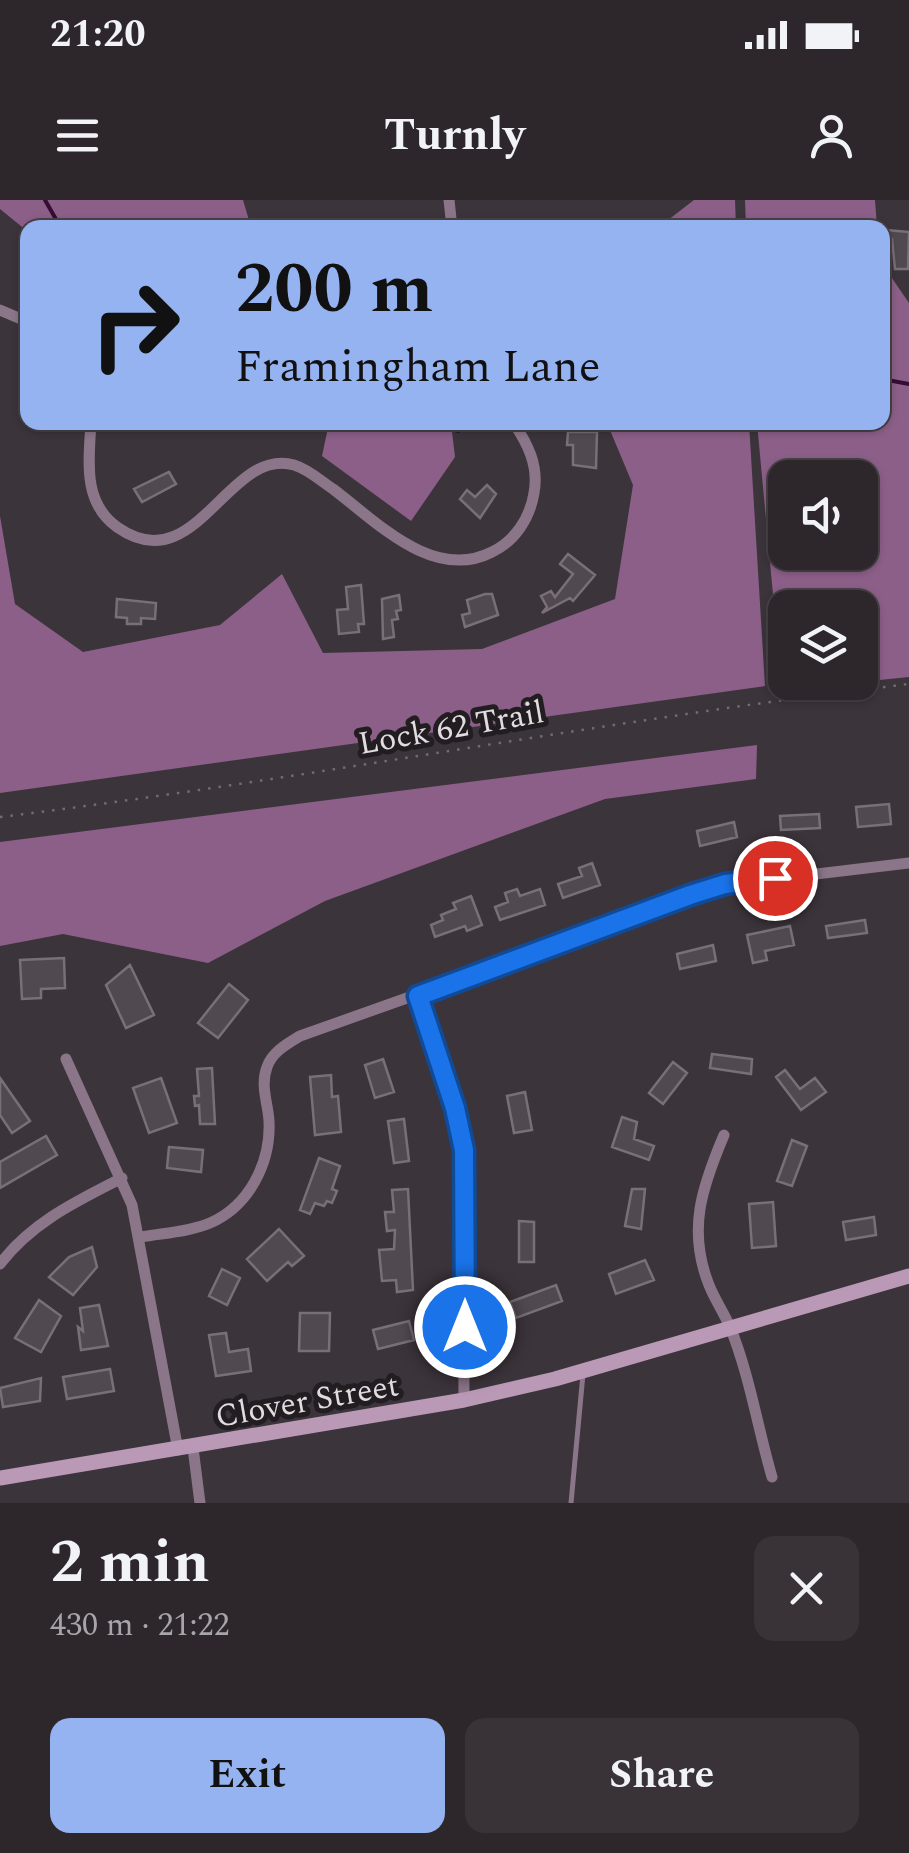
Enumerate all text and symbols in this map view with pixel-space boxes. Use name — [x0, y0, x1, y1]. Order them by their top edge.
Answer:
text: 21:20 — [50, 6, 145, 64]
text: Turnly — [384, 101, 525, 170]
icon: menu — [50, 108, 105, 163]
icon: person — [804, 108, 859, 163]
text: 200 m — [235, 237, 433, 343]
icon: right — [70, 260, 200, 390]
text: Framingham Lane — [235, 333, 601, 402]
map controls — [768, 460, 878, 700]
button: sound — [768, 460, 878, 570]
button: layers — [768, 590, 878, 700]
street label: Lock 62 Trail — [355, 688, 548, 769]
pin — [733, 836, 818, 921]
icon: arrive — [748, 851, 803, 906]
position arrow — [413, 1275, 517, 1379]
street label: Clover Street — [212, 1361, 403, 1442]
text: 2 min — [50, 1517, 210, 1609]
button: close — [754, 1536, 859, 1641]
text: 430 m · 21:22 — [50, 1601, 230, 1650]
button: Exit — [50, 1718, 445, 1833]
button: Share — [465, 1718, 859, 1833]

